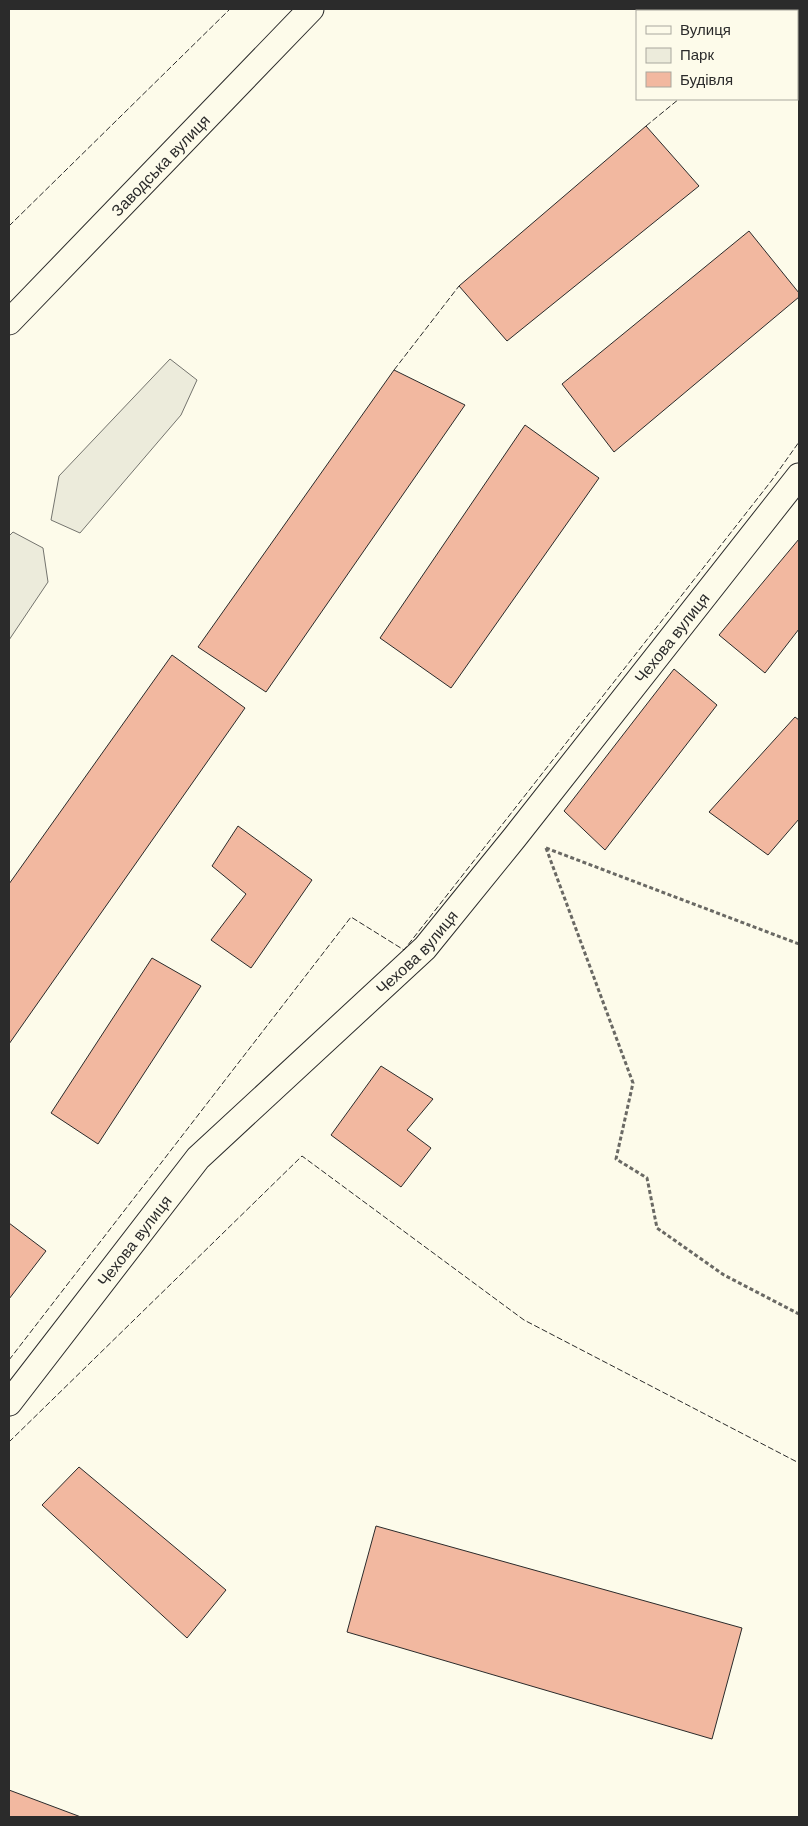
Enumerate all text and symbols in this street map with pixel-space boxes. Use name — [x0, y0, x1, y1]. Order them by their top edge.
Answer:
legend — [636, 10, 798, 100]
text: Вулиця — [680, 21, 731, 38]
text: Парк — [680, 46, 714, 63]
text: Будівля — [680, 71, 733, 88]
street label: Заводська вулиця — [108, 111, 213, 220]
street label: Чехова вулиця — [632, 590, 713, 686]
street label: Чехова вулиця — [373, 907, 461, 998]
street label: Чехова вулиця — [94, 1192, 175, 1290]

